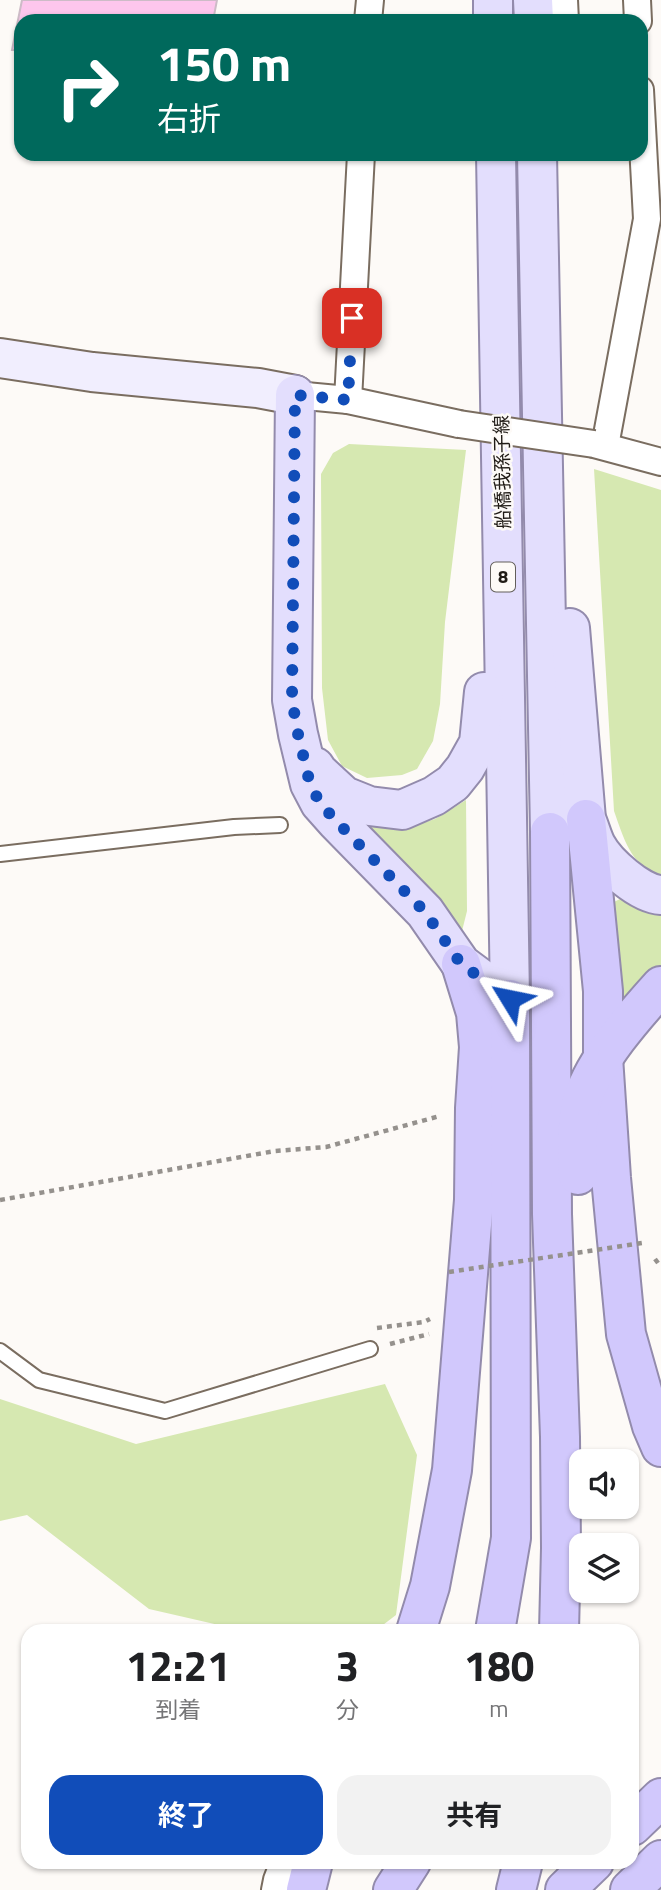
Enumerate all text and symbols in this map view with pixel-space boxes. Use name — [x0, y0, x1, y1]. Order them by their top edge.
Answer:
text: 150 m — [157, 25, 291, 100]
icon: right — [42, 42, 133, 133]
text: 右折 — [157, 94, 221, 142]
pin — [322, 288, 382, 348]
icon: arrive — [333, 299, 371, 337]
street label: 船橋我孫子線 — [486, 415, 517, 529]
road number: 8 — [491, 562, 515, 592]
position arrow — [473, 962, 547, 1036]
map controls — [569, 1449, 639, 1603]
button: sound — [569, 1449, 639, 1519]
button: layers — [569, 1533, 639, 1603]
text: 12:21 — [126, 1633, 231, 1697]
text: 3 — [335, 1633, 359, 1697]
text: 180 — [464, 1633, 534, 1697]
text: m — [489, 1691, 509, 1726]
text: 到着 — [155, 1692, 201, 1727]
text: 分 — [336, 1692, 359, 1727]
button: 終了 — [49, 1775, 323, 1855]
button: 共有 — [337, 1775, 611, 1855]

